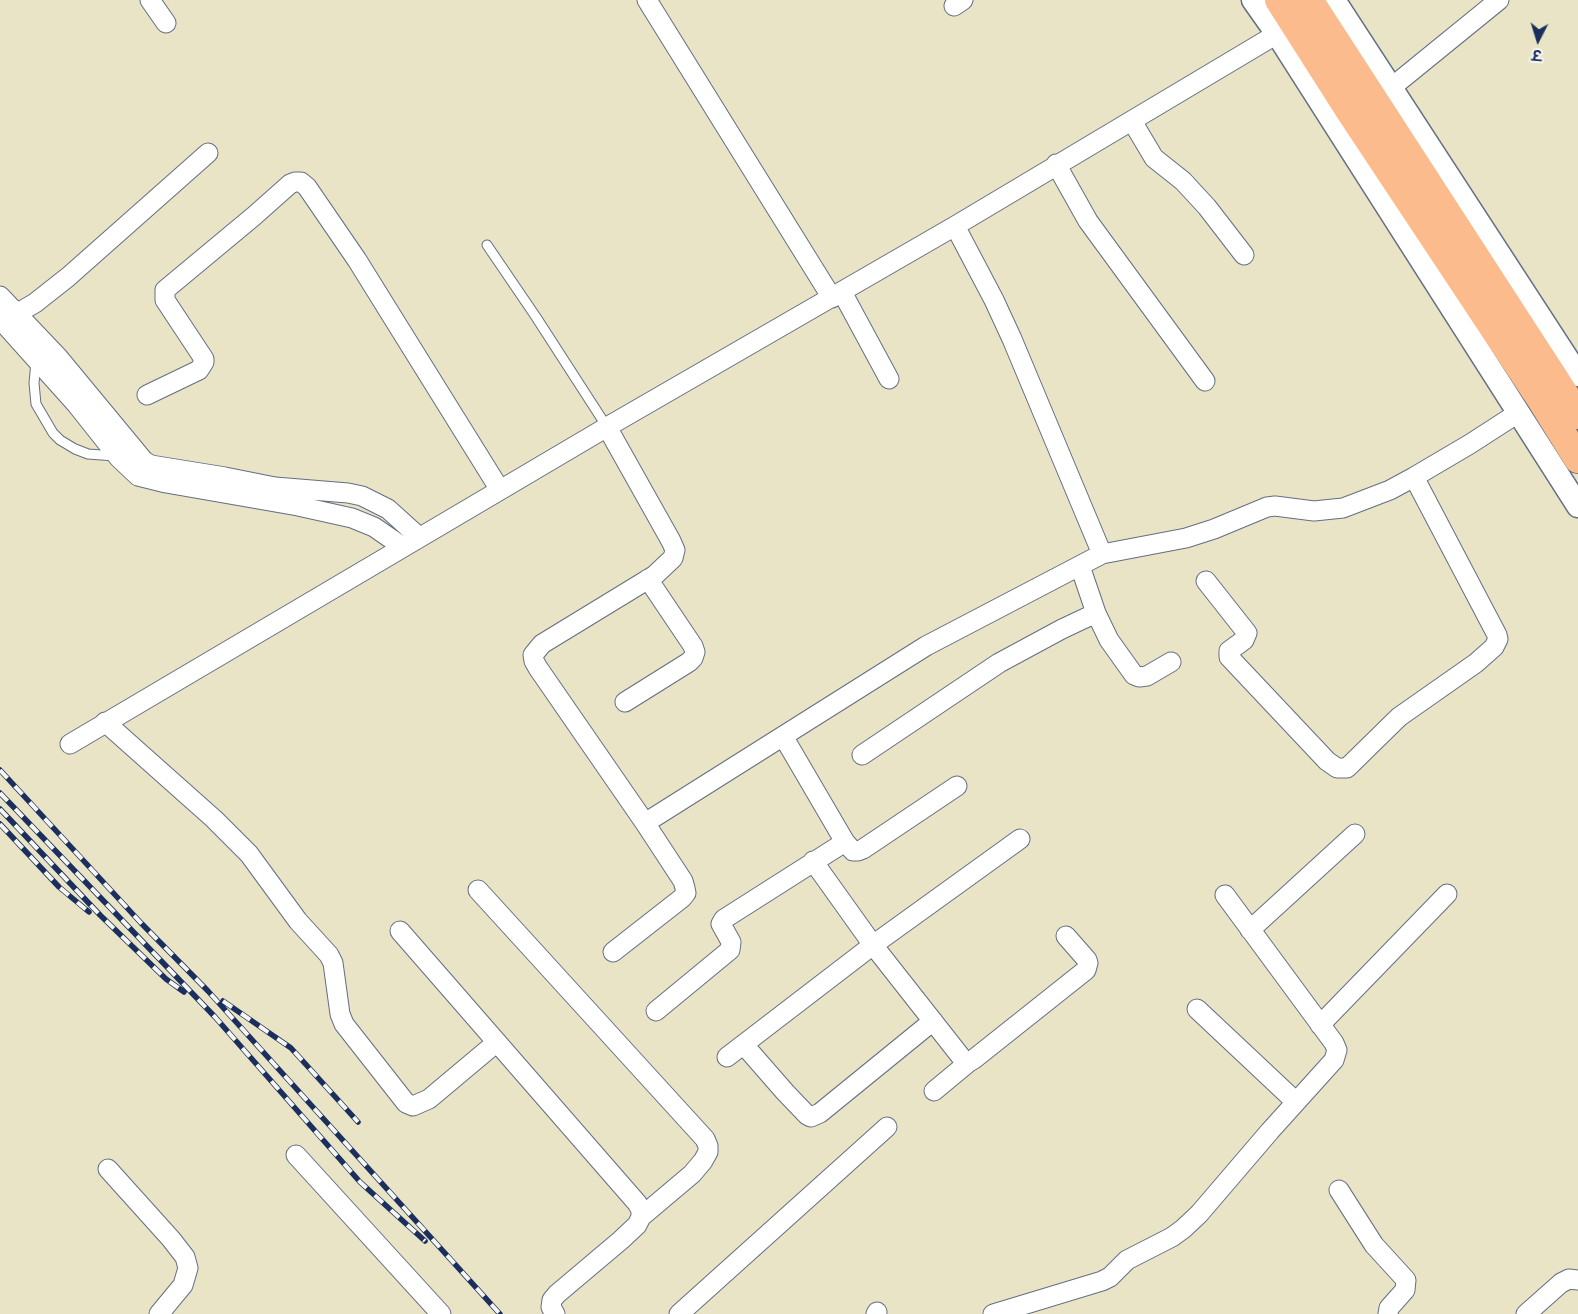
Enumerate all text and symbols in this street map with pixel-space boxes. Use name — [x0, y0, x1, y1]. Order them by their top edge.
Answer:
north arrow — [1513, 15, 1563, 65]
text: उ — [1531, 46, 1542, 64]

